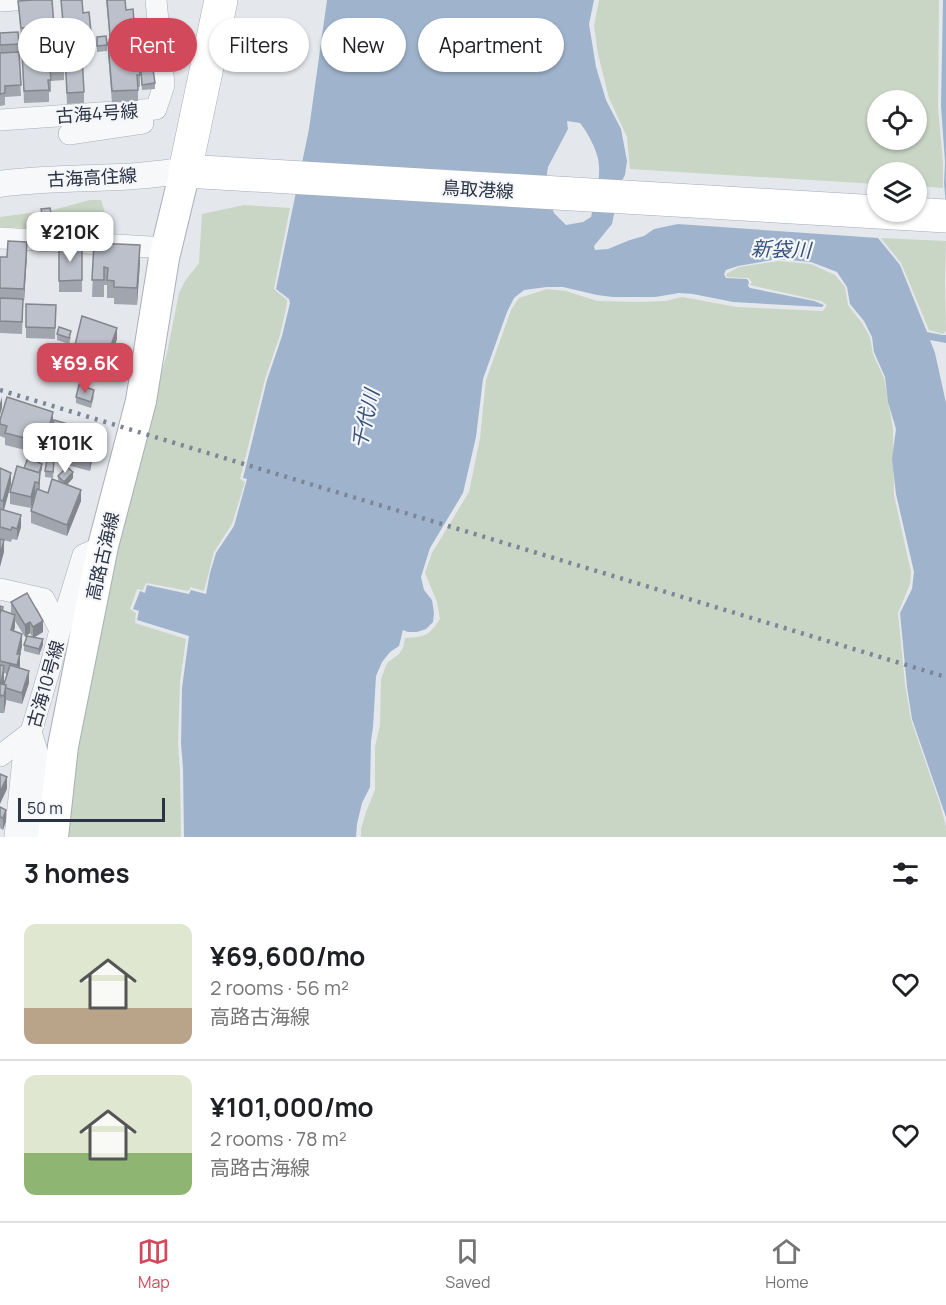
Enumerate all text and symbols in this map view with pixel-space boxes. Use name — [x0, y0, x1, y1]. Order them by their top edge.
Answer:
chip: Buy — [18, 18, 96, 72]
chip: Rent — [108, 18, 197, 72]
chip: Filters — [209, 18, 309, 72]
chip: New — [321, 18, 406, 72]
chip: Apartment — [418, 18, 564, 72]
map controls — [867, 90, 927, 222]
button: locate — [867, 90, 927, 150]
street label: 古海4号線 — [55, 98, 139, 128]
button: layers — [867, 162, 927, 222]
street label: 古海高住線 — [46, 163, 138, 191]
street label: 鳥取港線 — [441, 175, 515, 203]
pin: ¥210K — [28, 212, 112, 263]
text: ¥210K — [41, 218, 100, 245]
water label: 新袋川 — [751, 234, 813, 264]
pin: ¥69.6K — [36, 343, 134, 394]
text: ¥69.6K — [51, 349, 119, 376]
water label: 千代川 — [345, 385, 385, 451]
pin: ¥101K — [23, 423, 107, 474]
text: ¥101K — [37, 429, 93, 456]
street label: 高路古海線 — [80, 509, 124, 603]
street label: 古海10号線 — [21, 637, 69, 731]
scale bar — [18, 795, 165, 822]
text: 50 m — [27, 797, 63, 819]
text: 3 homes — [24, 855, 130, 891]
icon: filters — [889, 857, 922, 890]
text: ¥69,600/mo — [210, 938, 365, 974]
icon: home — [72, 948, 144, 1020]
icon: heart — [889, 968, 922, 1001]
text: 2 rooms · 56 m² — [210, 974, 349, 1001]
text: 高路古海線 — [210, 1003, 310, 1030]
text: ¥101,000/mo — [210, 1089, 374, 1125]
icon: home — [72, 1099, 144, 1171]
icon: heart — [889, 1119, 922, 1152]
text: 2 rooms · 78 m² — [210, 1125, 347, 1152]
text: 高路古海線 — [210, 1154, 310, 1181]
tab: Map — [137, 1235, 170, 1293]
tab: Saved — [445, 1235, 490, 1293]
tab: Home — [765, 1235, 809, 1293]

